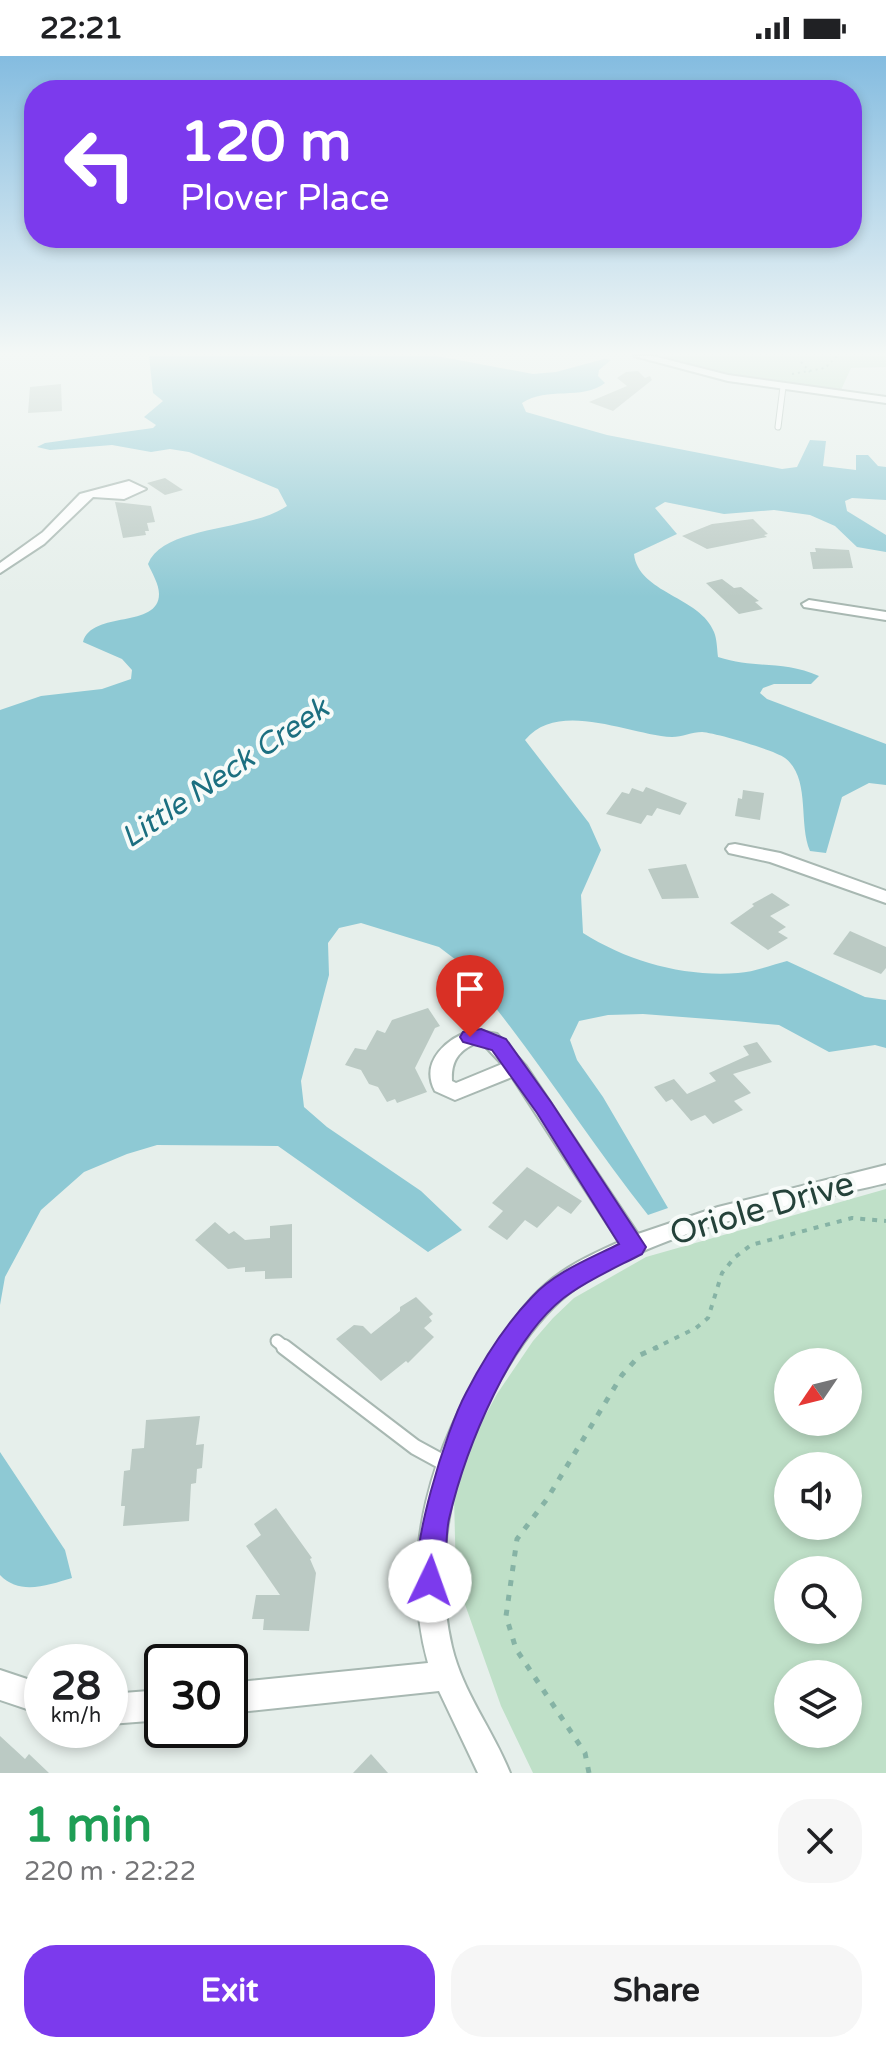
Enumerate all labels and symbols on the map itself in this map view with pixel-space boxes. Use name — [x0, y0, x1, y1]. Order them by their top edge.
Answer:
water label: Little Neck Creek — [114, 688, 338, 856]
pin — [436, 955, 504, 1037]
street label: Oriole Drive — [665, 1163, 859, 1255]
north arrow — [774, 1348, 862, 1436]
position arrow — [388, 1539, 472, 1623]
speed limit sign: 30 — [144, 1644, 248, 1748]

